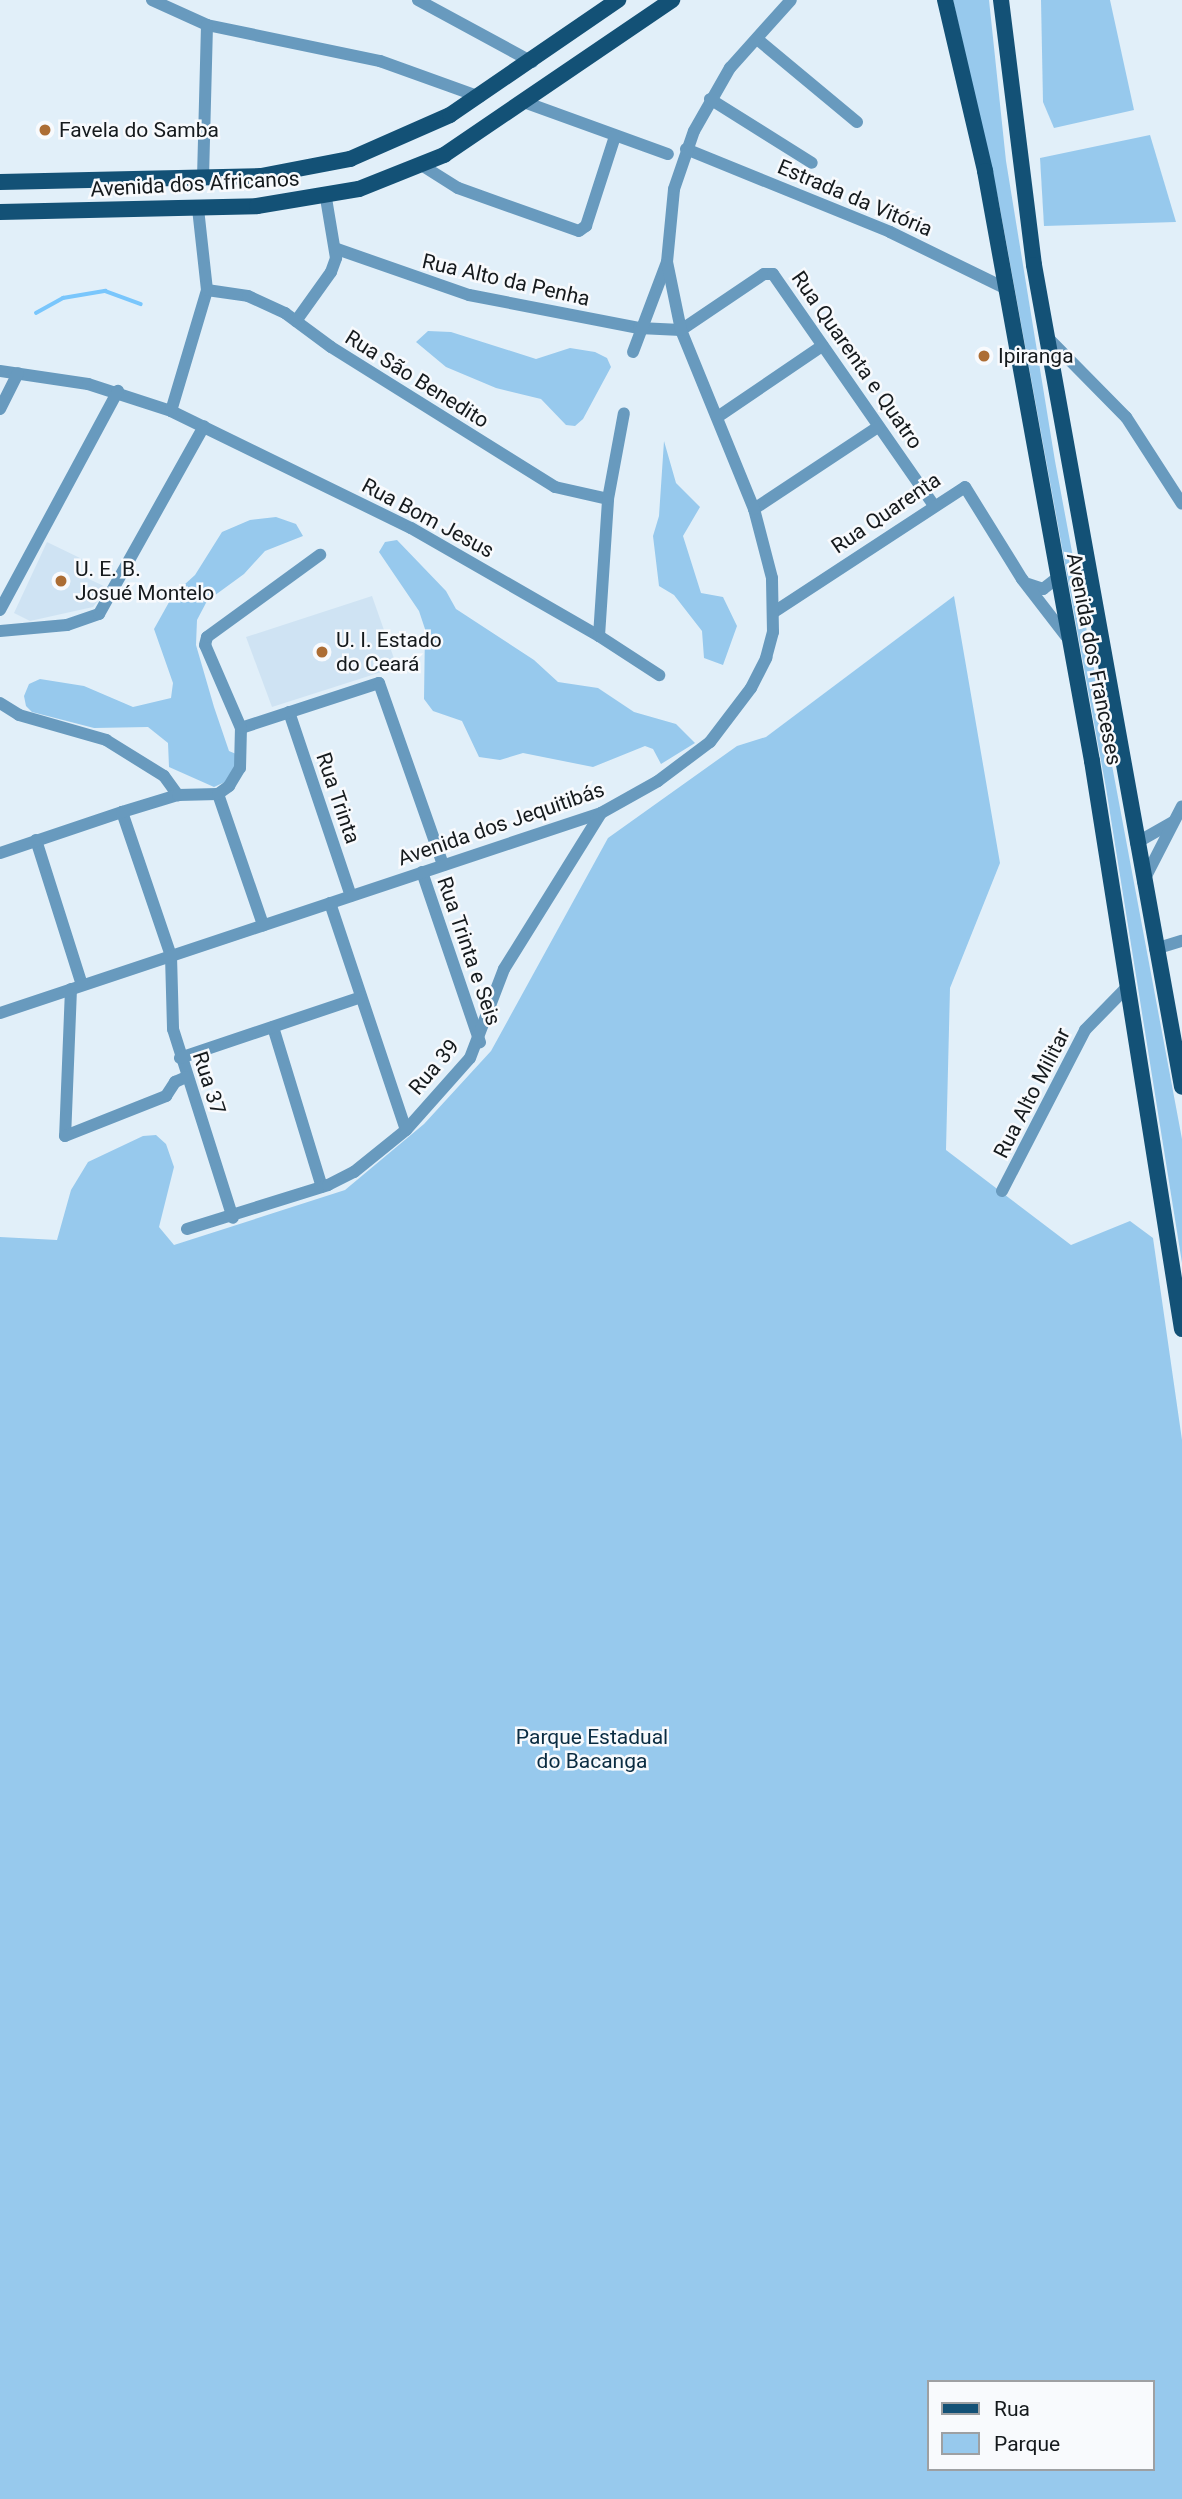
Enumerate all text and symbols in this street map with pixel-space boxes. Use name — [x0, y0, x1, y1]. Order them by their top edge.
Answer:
place label: Favela do Samba — [59, 117, 219, 143]
marker: Favela do Samba — [37, 122, 53, 138]
street label: Estrada da Vitória — [774, 154, 936, 242]
street label: Avenida dos Africanos — [90, 166, 300, 202]
street label: Rua Alto da Penha — [420, 248, 592, 312]
street label: Rua Quarenta e Quatro — [786, 266, 928, 454]
street label: Rua São Benedito — [340, 325, 494, 433]
place label: Ipiranga — [998, 343, 1074, 369]
marker: Ipiranga — [976, 348, 992, 364]
street label: Rua Quarenta — [826, 467, 946, 559]
street label: Rua Bom Jesus — [358, 473, 498, 563]
street label: Avenida dos Franceses — [1061, 551, 1127, 767]
place label: U. E. B. Josué Montelo — [75, 556, 214, 606]
marker: U. E. B. Josué Montelo — [53, 573, 69, 589]
place label: U. I. Estado do Ceará — [336, 627, 442, 677]
marker: U. I. Estado do Ceará — [314, 644, 330, 660]
street label: Rua Trinta — [311, 749, 365, 847]
street label: Avenida dos Jequitibás — [394, 777, 608, 871]
street label: Rua Trinta e Seis — [432, 873, 506, 1029]
street label: Rua Alto Militar — [988, 1024, 1076, 1162]
street label: Rua 39 — [404, 1034, 464, 1100]
street label: Rua 37 — [187, 1048, 231, 1118]
park label: Parque Estadual do Bacanga — [516, 1724, 668, 1774]
legend — [926, 2380, 1154, 2471]
text: Rua — [994, 2397, 1030, 2421]
text: Parque — [994, 2432, 1060, 2456]

